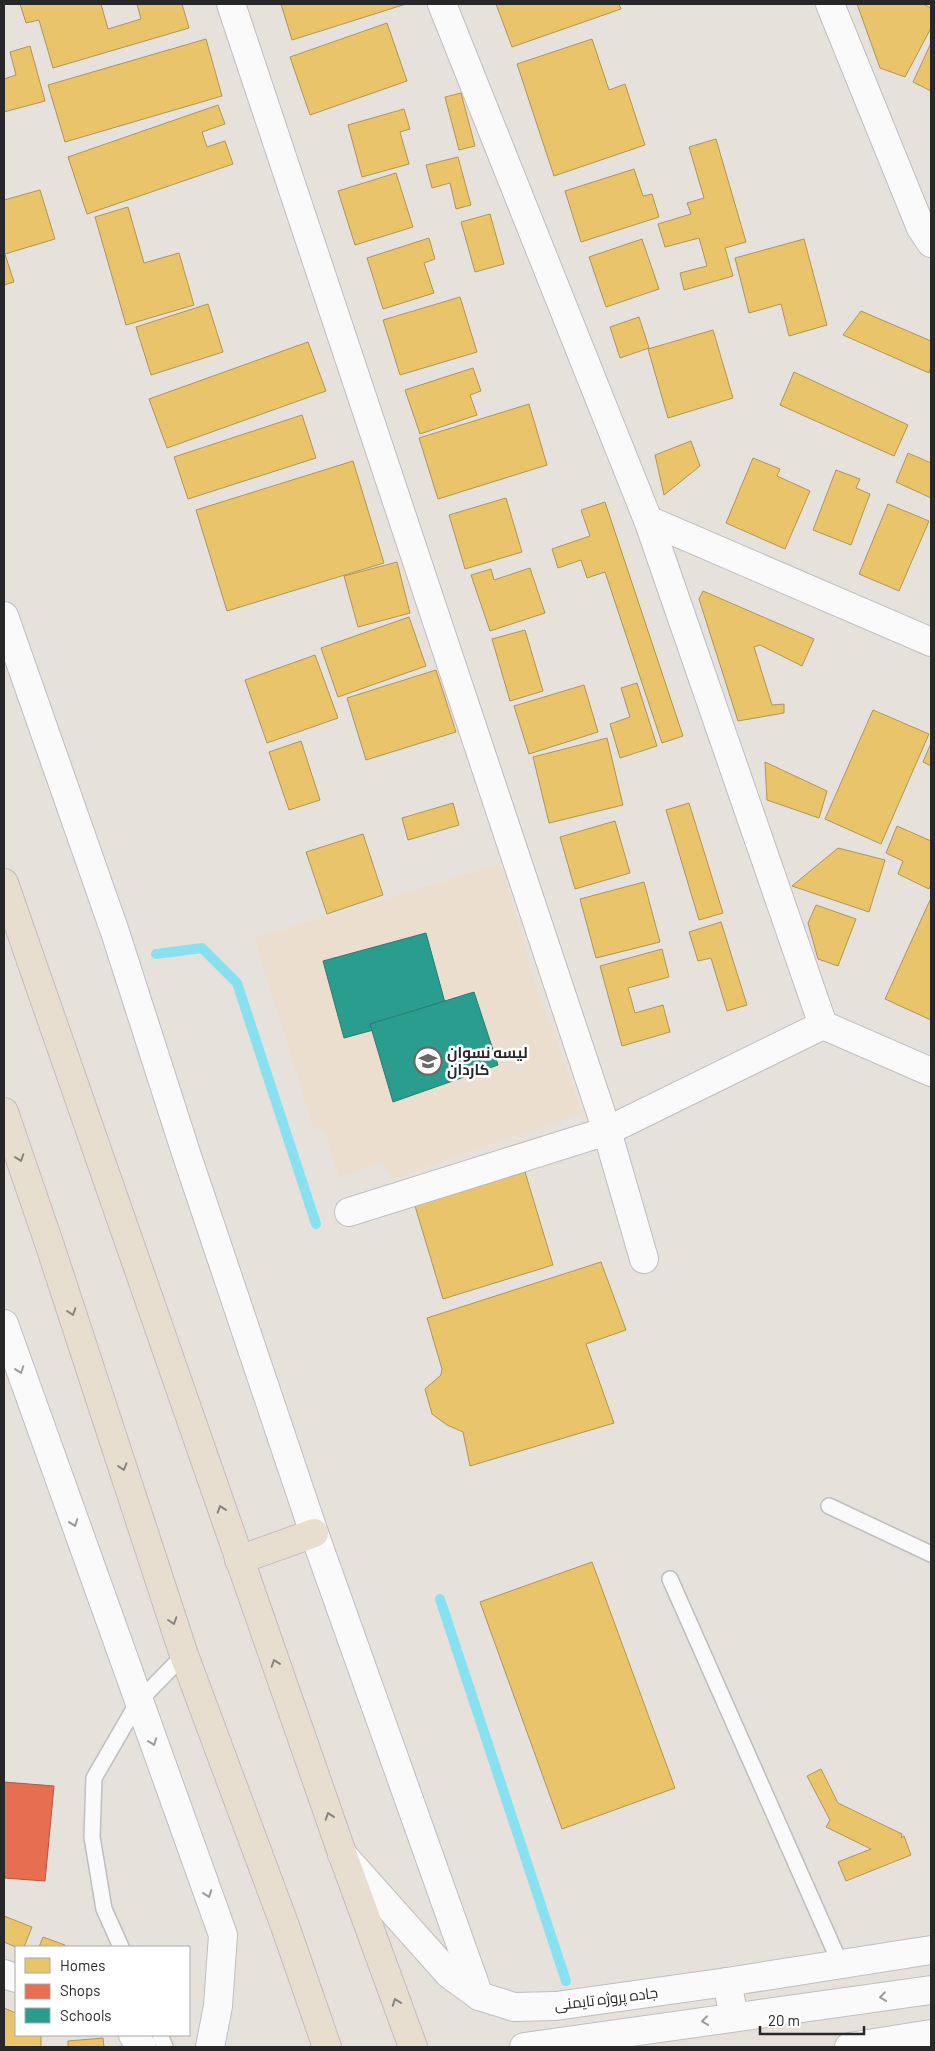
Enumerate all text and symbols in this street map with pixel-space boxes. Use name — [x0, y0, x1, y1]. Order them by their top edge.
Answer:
place label: لیسه نسوان کاردان — [447, 1043, 528, 1079]
school or university icon: لیسه نسوان کاردان — [413, 1046, 443, 1076]
one-way arrow — [14, 1154, 24, 1162]
one-way arrow — [66, 1308, 76, 1316]
one-way arrow — [14, 1365, 24, 1373]
one-way arrow — [117, 1462, 127, 1470]
one-way arrow — [217, 1505, 227, 1514]
one-way arrow — [68, 1518, 78, 1527]
one-way arrow — [168, 1616, 178, 1625]
one-way arrow — [271, 1659, 281, 1667]
one-way arrow — [147, 1737, 157, 1745]
one-way arrow — [324, 1812, 334, 1821]
one-way arrow — [202, 1890, 212, 1898]
legend — [15, 1946, 190, 2036]
text: Homes — [60, 1956, 105, 1974]
text: Shops — [60, 1981, 100, 1999]
street label: جاده پروژه تایمنی — [553, 1983, 659, 2015]
one-way arrow — [879, 1991, 887, 2001]
one-way arrow — [392, 1998, 402, 2006]
scale bar — [760, 2004, 864, 2036]
text: Schools — [60, 2006, 112, 2024]
text: 20 m — [768, 2011, 800, 2029]
one-way arrow — [700, 2015, 708, 2026]

